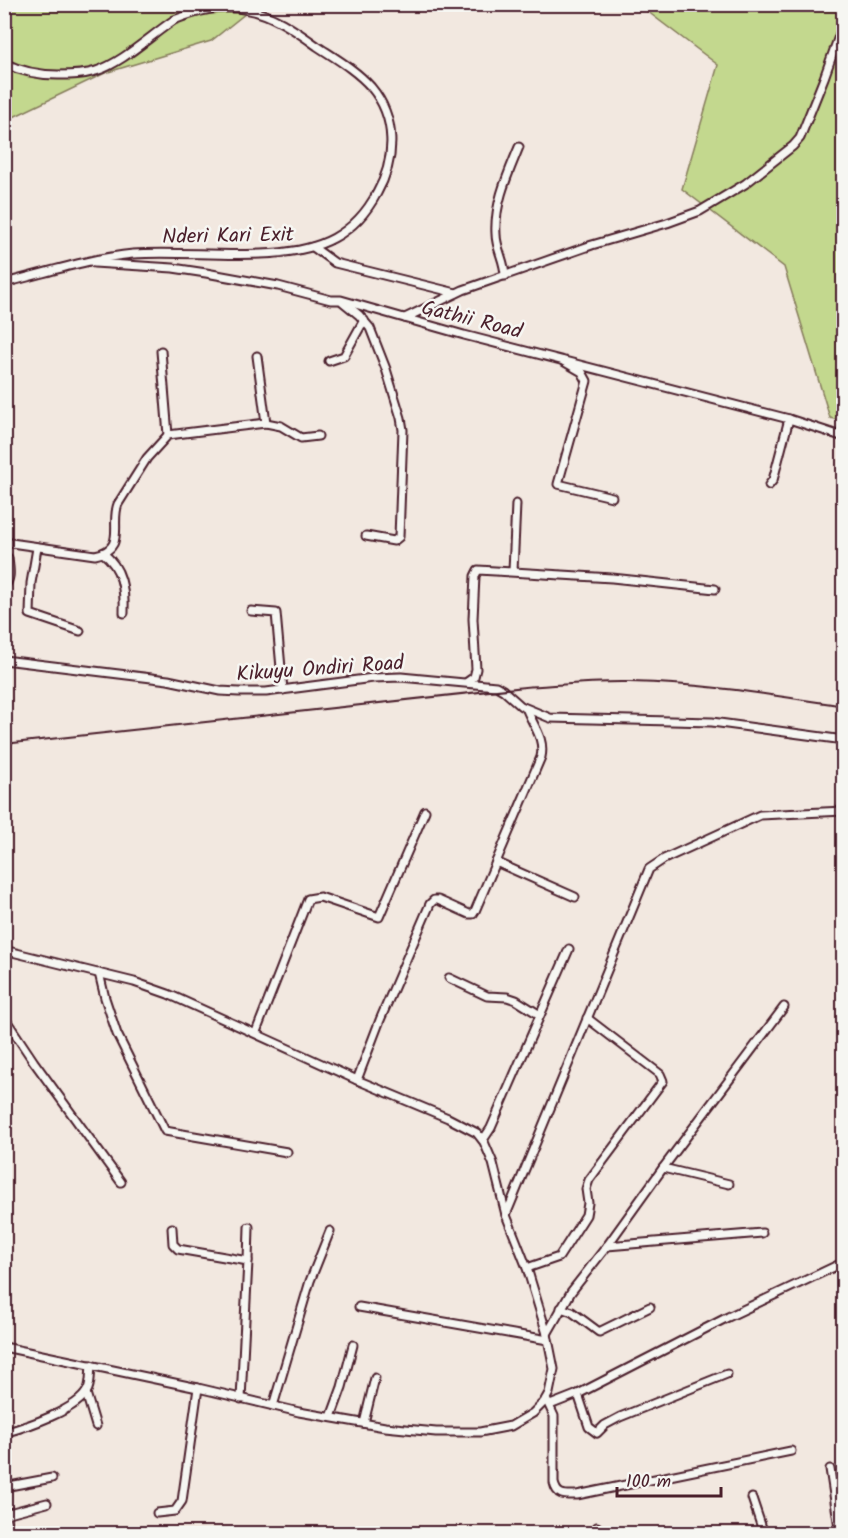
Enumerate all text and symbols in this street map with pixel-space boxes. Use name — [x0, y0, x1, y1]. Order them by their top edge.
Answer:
street label: Nderi Kari Exit — [162, 219, 295, 254]
street label: Gathii Road — [418, 292, 526, 349]
street label: Kikuyu Ondiri Road — [235, 647, 405, 692]
scale bar — [617, 1460, 720, 1498]
text: 100 m — [626, 1468, 671, 1497]

